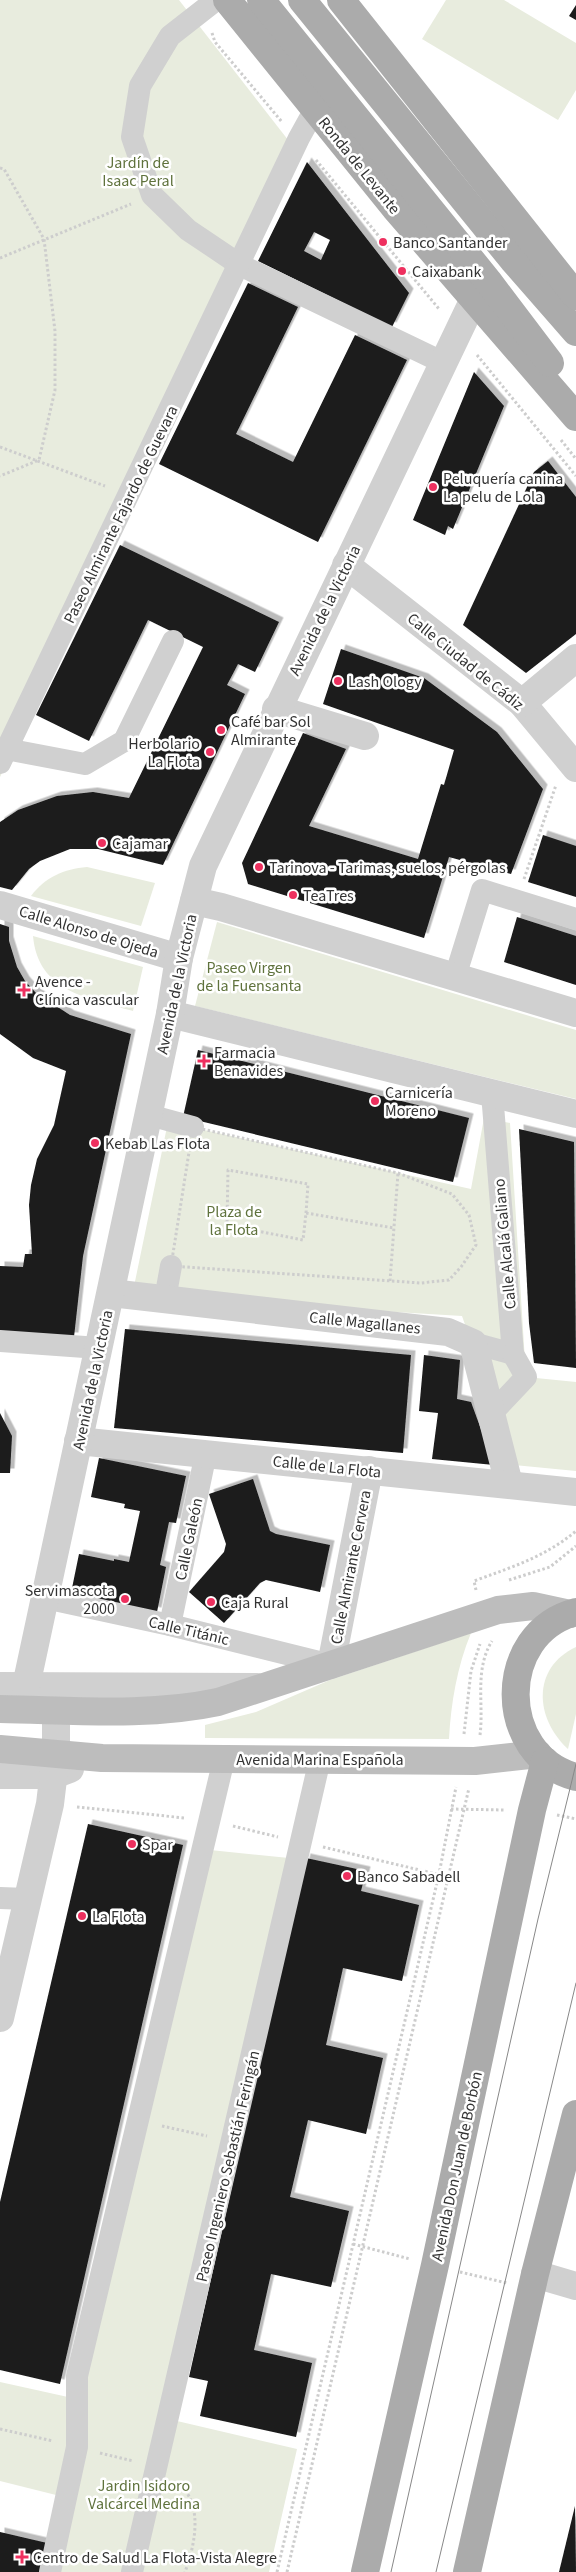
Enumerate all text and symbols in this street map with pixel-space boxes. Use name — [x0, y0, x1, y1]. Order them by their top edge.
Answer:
street label: Ronda de Levante — [313, 112, 405, 219]
park label: Jardín de Isaac Peral — [102, 152, 174, 192]
place label: Banco Santander — [393, 232, 508, 254]
marker: Banco Santander — [377, 236, 389, 248]
place label: Caixabank — [412, 261, 482, 283]
marker: Caixabank — [396, 265, 408, 277]
street label: Paseo Almirante Fajardo de Guevara — [58, 402, 183, 627]
place label: Peluquería canina La pelu de Lola — [443, 468, 563, 508]
marker: Peluquería canina La pelu de Lola — [427, 481, 439, 493]
street label: Avenida de la Victoria — [284, 541, 366, 679]
street label: Calle Ciudad de Cádiz — [402, 608, 528, 716]
place label: Lash Ology — [348, 671, 422, 693]
marker: Lash Ology — [332, 675, 344, 687]
place label: Café bar Sol Almirante — [231, 711, 311, 751]
marker: Café bar Sol Almirante — [215, 724, 227, 736]
place label: Herbolario La Flota — [128, 733, 200, 773]
marker: Herbolario La Flota — [204, 746, 216, 758]
place label: Cajamar — [112, 833, 169, 855]
marker: Cajamar — [96, 837, 108, 849]
place label: Tarinova - Tarimas, suelos, pérgolas — [269, 857, 506, 879]
marker: Tarinova - Tarimas, suelos, pérgolas — [253, 861, 265, 873]
place label: TeaTres — [303, 885, 354, 907]
marker: TeaTres — [287, 889, 299, 901]
street label: Calle Alonso de Ojeda — [16, 900, 161, 964]
street label: Avenida de la Victoria — [151, 912, 203, 1056]
park label: Paseo Virgen de la Fuensanta — [196, 957, 302, 997]
place label: Avence - Clínica vascular — [35, 971, 139, 1011]
marker: Avence - Clínica vascular — [17, 983, 31, 997]
place label: Farmacia Benavides — [214, 1042, 283, 1082]
marker: Farmacia Benavides — [198, 1055, 210, 1067]
place label: Carnicería Moreno — [385, 1082, 453, 1122]
marker: Carnicería Moreno — [369, 1095, 381, 1107]
place label: Kebab Las Flota — [105, 1133, 210, 1155]
marker: Kebab Las Flota — [89, 1137, 101, 1149]
street label: Calle Alcalá Galiano — [488, 1178, 522, 1310]
park label: Plaza de la Flota — [206, 1201, 262, 1241]
street label: Calle Magallanes — [308, 1306, 422, 1340]
street label: Avenida de la Victoria — [67, 1308, 119, 1452]
street label: Calle de La Flota — [272, 1450, 382, 1484]
street label: Calle Almirante Cervera — [325, 1488, 377, 1646]
street label: Calle Galeón — [169, 1496, 208, 1583]
place label: Servimascota 2000 — [25, 1580, 115, 1620]
place label: Caja Rural — [221, 1592, 289, 1614]
marker: Servimascota 2000 — [119, 1593, 131, 1605]
marker: Caja Rural — [205, 1596, 217, 1608]
street label: Calle Titánic — [146, 1611, 231, 1651]
street label: Avenida Marina Española — [236, 1749, 404, 1771]
place label: Spar — [142, 1834, 173, 1856]
marker: Spar — [126, 1838, 138, 1850]
place label: Banco Sabadell — [357, 1866, 460, 1888]
marker: Banco Sabadell — [341, 1870, 353, 1882]
place label: La Flota — [92, 1906, 145, 1928]
marker: La Flota — [76, 1910, 88, 1922]
street label: Paseo Ingeniero Sebastián Feringán — [191, 2048, 265, 2284]
street label: Avenida Don Juan de Borbón — [426, 2069, 488, 2263]
park label: Jardin Isidoro Valcárcel Medina — [88, 2475, 200, 2515]
place label: Centro de Salud La Flota-Vista Alegre — [33, 2547, 277, 2569]
marker: Centro de Salud La Flota-Vista Alegre — [15, 2550, 29, 2564]

